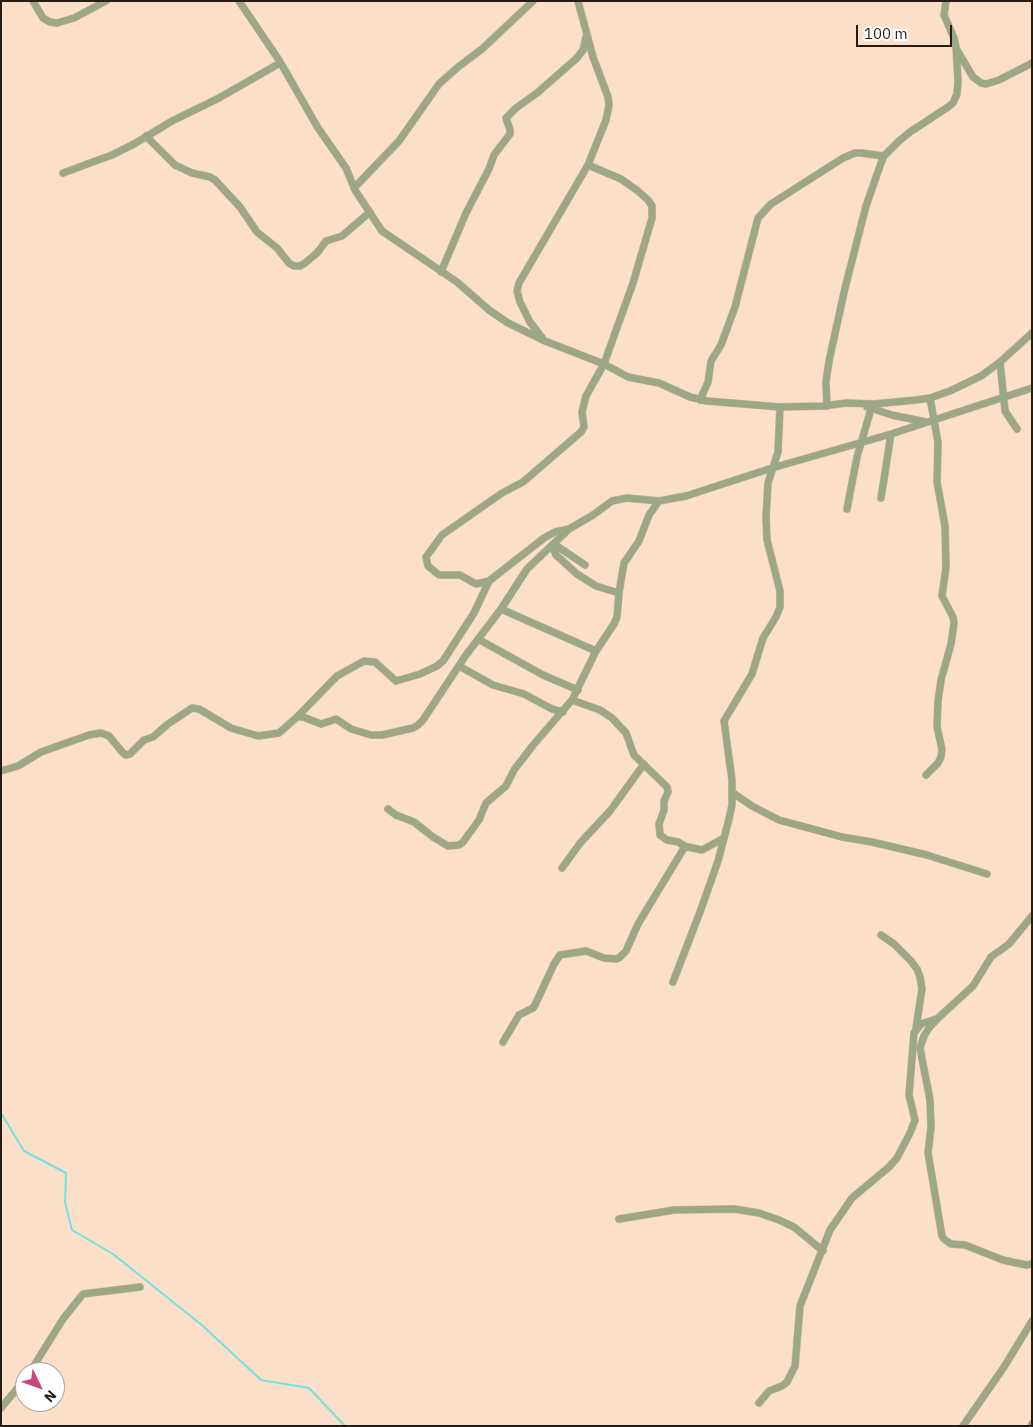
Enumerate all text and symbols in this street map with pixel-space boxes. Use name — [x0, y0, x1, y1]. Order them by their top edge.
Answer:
scale bar — [858, 15, 954, 47]
text: 100 m — [864, 24, 908, 43]
north arrow — [15, 1362, 65, 1412]
text: N — [40, 1387, 60, 1406]

